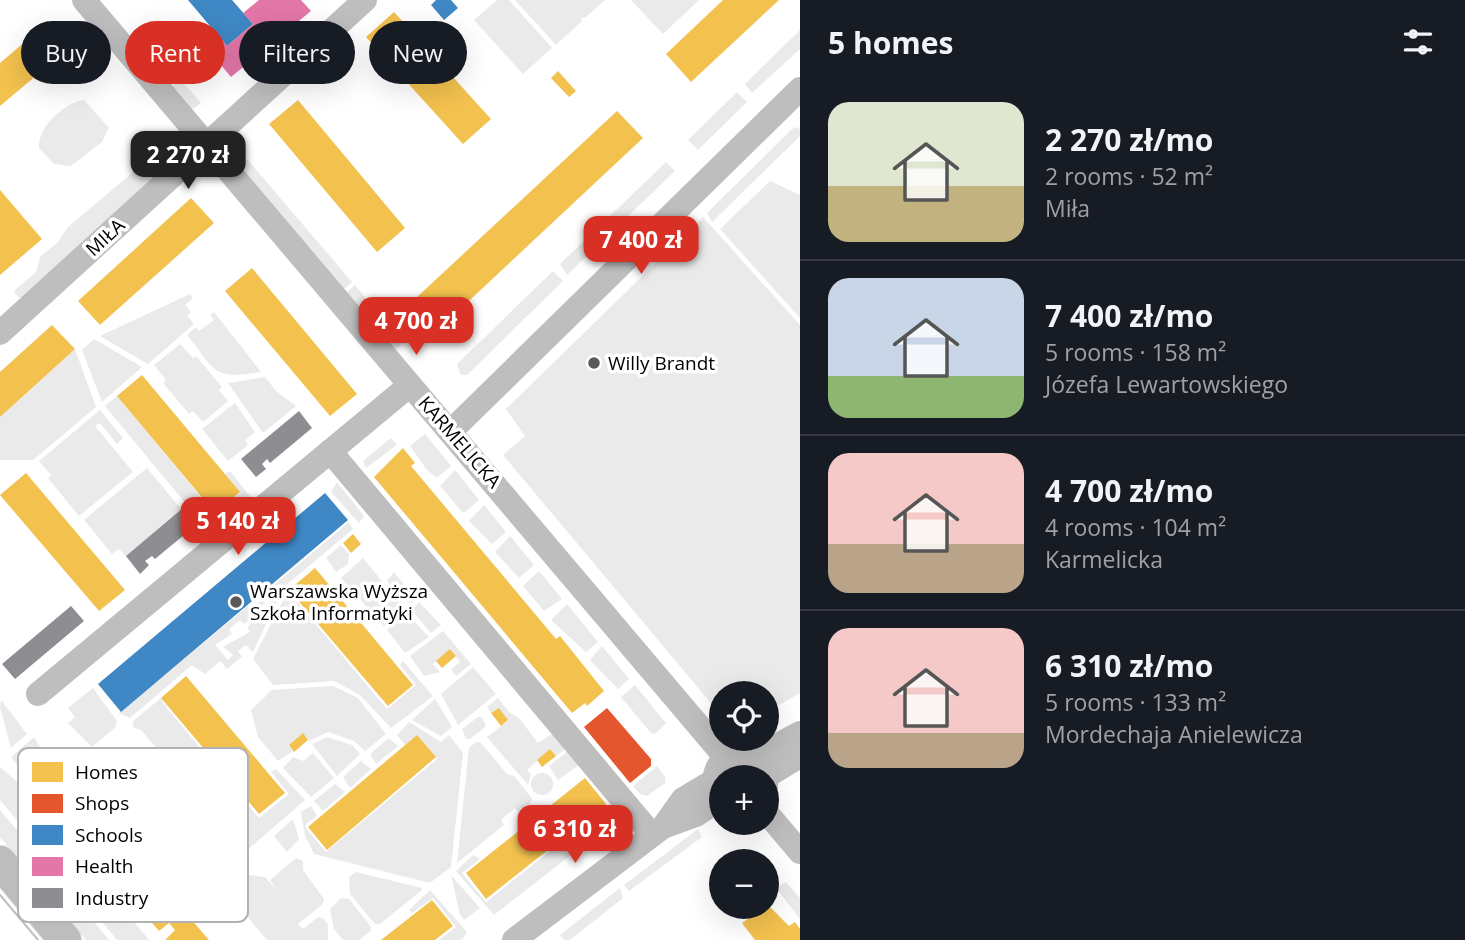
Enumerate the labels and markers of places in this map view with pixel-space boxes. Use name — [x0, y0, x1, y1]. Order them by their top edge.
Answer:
pin: 2 270 zł — [116, 132, 260, 191]
pin: 7 400 zł — [569, 216, 713, 276]
pin: 4 700 zł — [344, 298, 488, 357]
place label: Willy Brandt — [608, 350, 715, 376]
marker: Willy Brandt — [586, 355, 602, 371]
pin: 5 140 zł — [166, 498, 310, 557]
place label: Warszawska Wyższa Szkoła Informatyki — [250, 578, 428, 626]
marker: Warszawska Wyższa Szkoła Informatyki — [228, 594, 244, 610]
pin: 6 310 zł — [503, 806, 647, 865]

